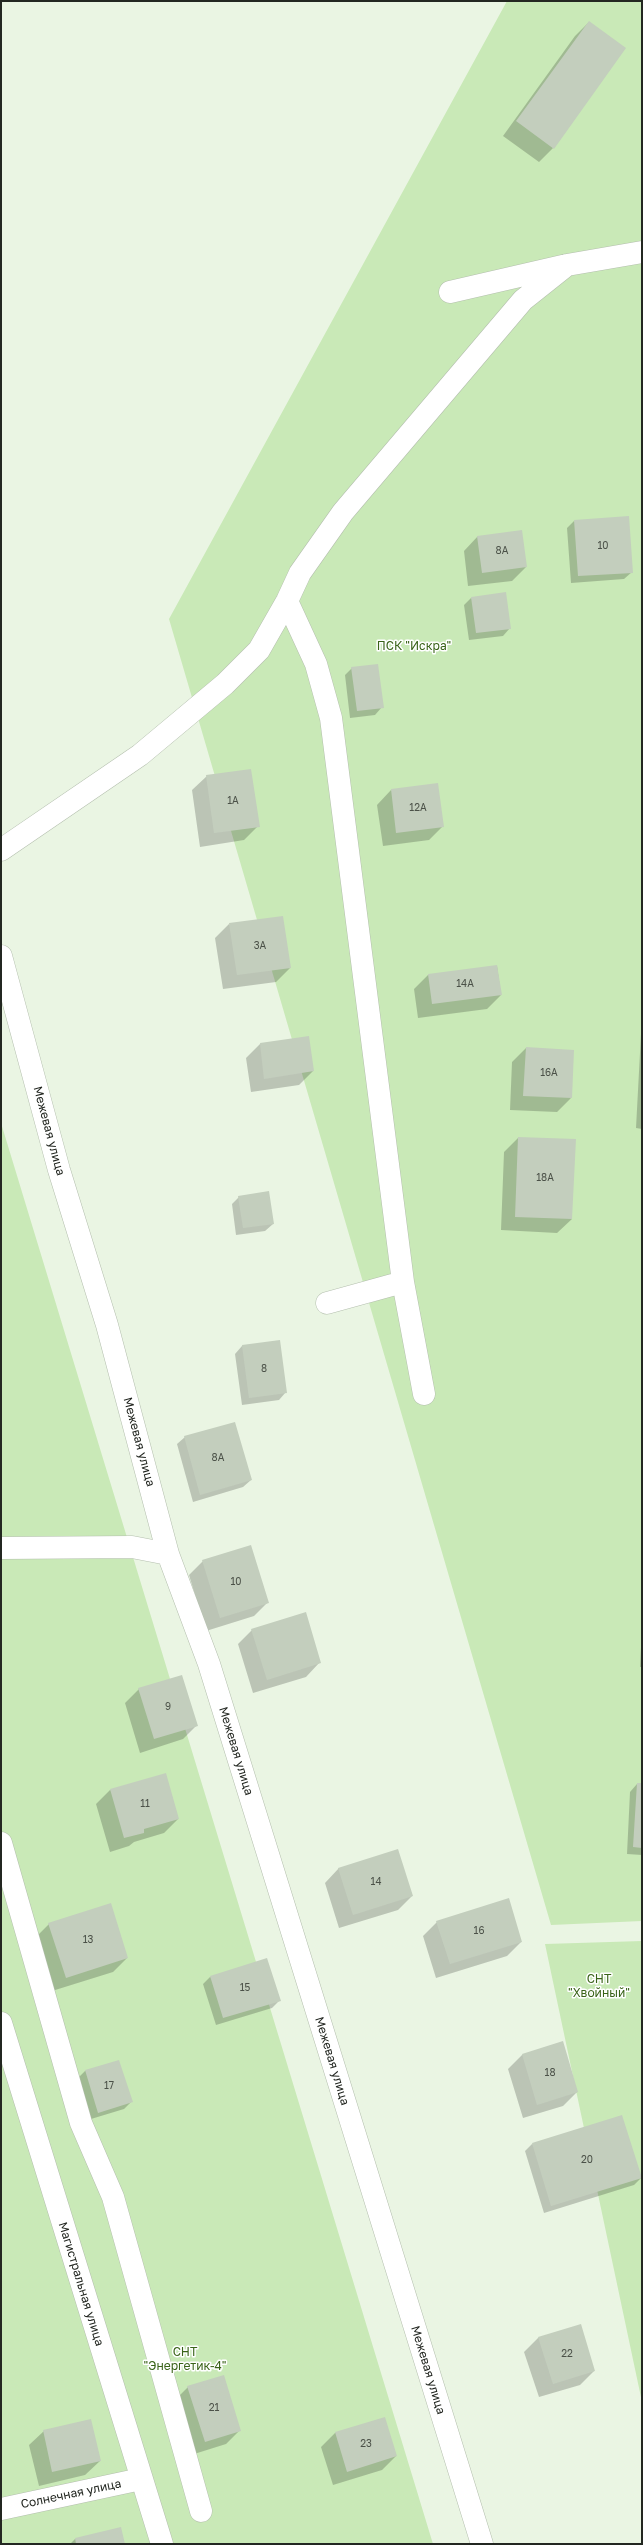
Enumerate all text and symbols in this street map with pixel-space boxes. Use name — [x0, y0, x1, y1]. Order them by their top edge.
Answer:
house number: 10 — [597, 540, 609, 552]
house number: 8А — [496, 545, 508, 557]
park label: ПСК "Искра" — [377, 639, 451, 653]
house number: 1А — [227, 795, 239, 807]
house number: 12А — [409, 802, 427, 814]
house number: 3А — [254, 940, 266, 952]
house number: 14А — [456, 978, 474, 990]
house number: 16А — [540, 1067, 558, 1079]
street label: Межевая улица — [30, 1085, 68, 1177]
house number: 18А — [536, 1172, 554, 1184]
house number: 8 — [261, 1363, 267, 1375]
street label: Межевая улица — [120, 1396, 158, 1488]
house number: 8А — [212, 1452, 224, 1464]
house number: 10 — [230, 1576, 242, 1588]
house number: 9 — [165, 1701, 171, 1713]
street label: Межевая улица — [216, 1705, 256, 1797]
house number: 11 — [140, 1798, 150, 1810]
house number: 14 — [371, 1876, 381, 1888]
house number: 16 — [474, 1925, 484, 1937]
house number: 13 — [83, 1934, 93, 1946]
park label: СНТ "Хвойный" — [568, 1972, 630, 2000]
house number: 15 — [240, 1982, 250, 1994]
street label: Межевая улица — [312, 2015, 352, 2107]
house number: 18 — [545, 2067, 555, 2079]
house number: 17 — [104, 2080, 114, 2092]
house number: 20 — [581, 2154, 593, 2166]
street label: Магистральная улица — [55, 2220, 107, 2348]
street label: Межевая улица — [408, 2324, 448, 2416]
park label: СНТ "Энергетик-4" — [144, 2345, 226, 2373]
house number: 22 — [561, 2348, 573, 2360]
house number: 21 — [209, 2402, 219, 2414]
house number: 23 — [360, 2438, 372, 2450]
street label: Солнечная улица — [19, 2476, 123, 2512]

